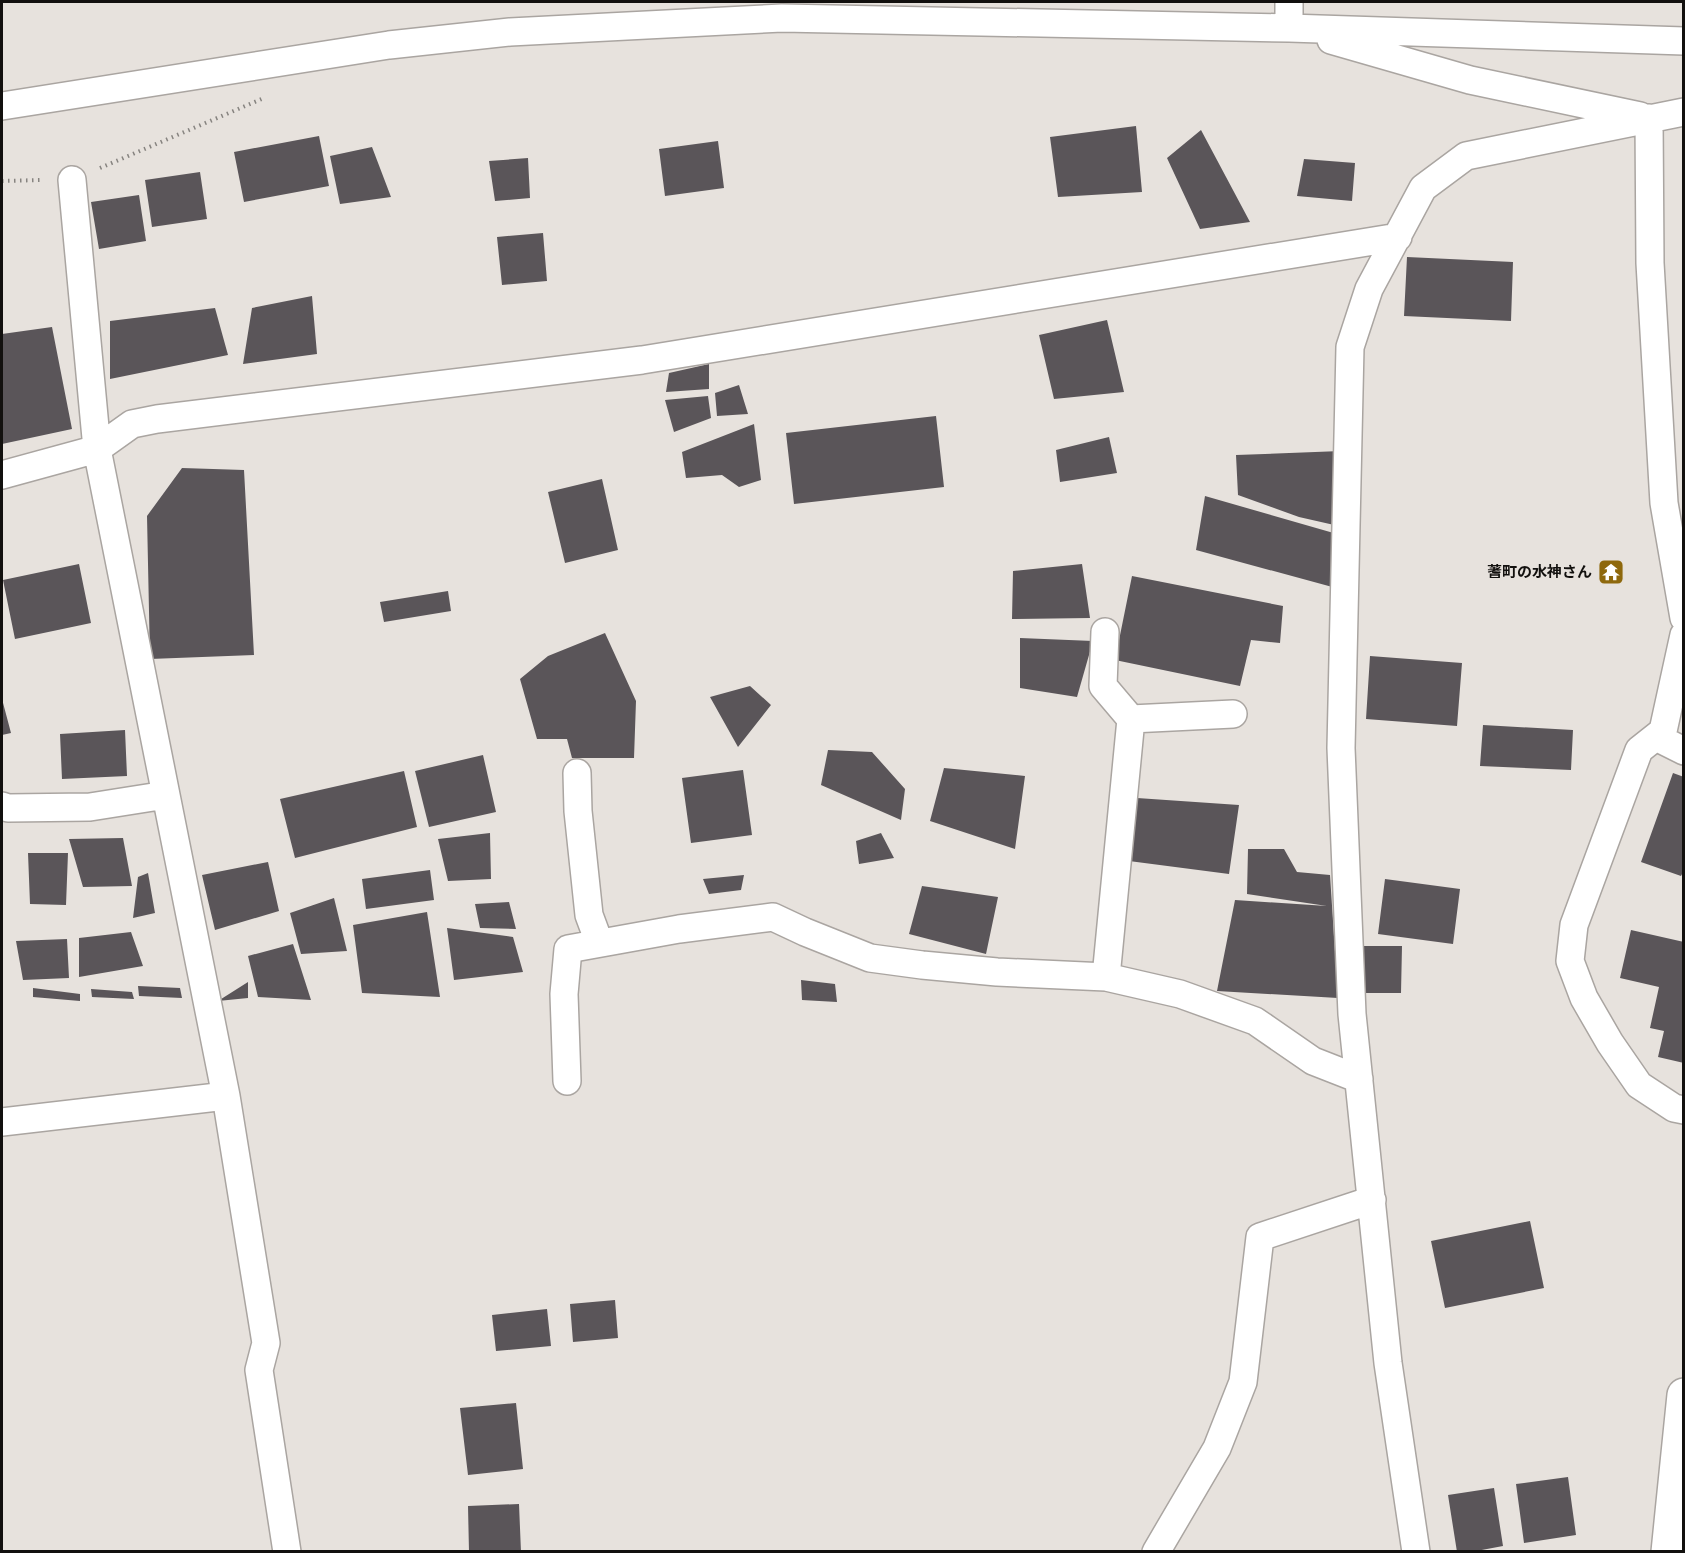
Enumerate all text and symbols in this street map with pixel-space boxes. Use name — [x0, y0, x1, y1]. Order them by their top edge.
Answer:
temple icon: 蓍町の水神さん — [1596, 557, 1626, 587]
place label: 蓍町の水神さん — [1487, 562, 1592, 581]

